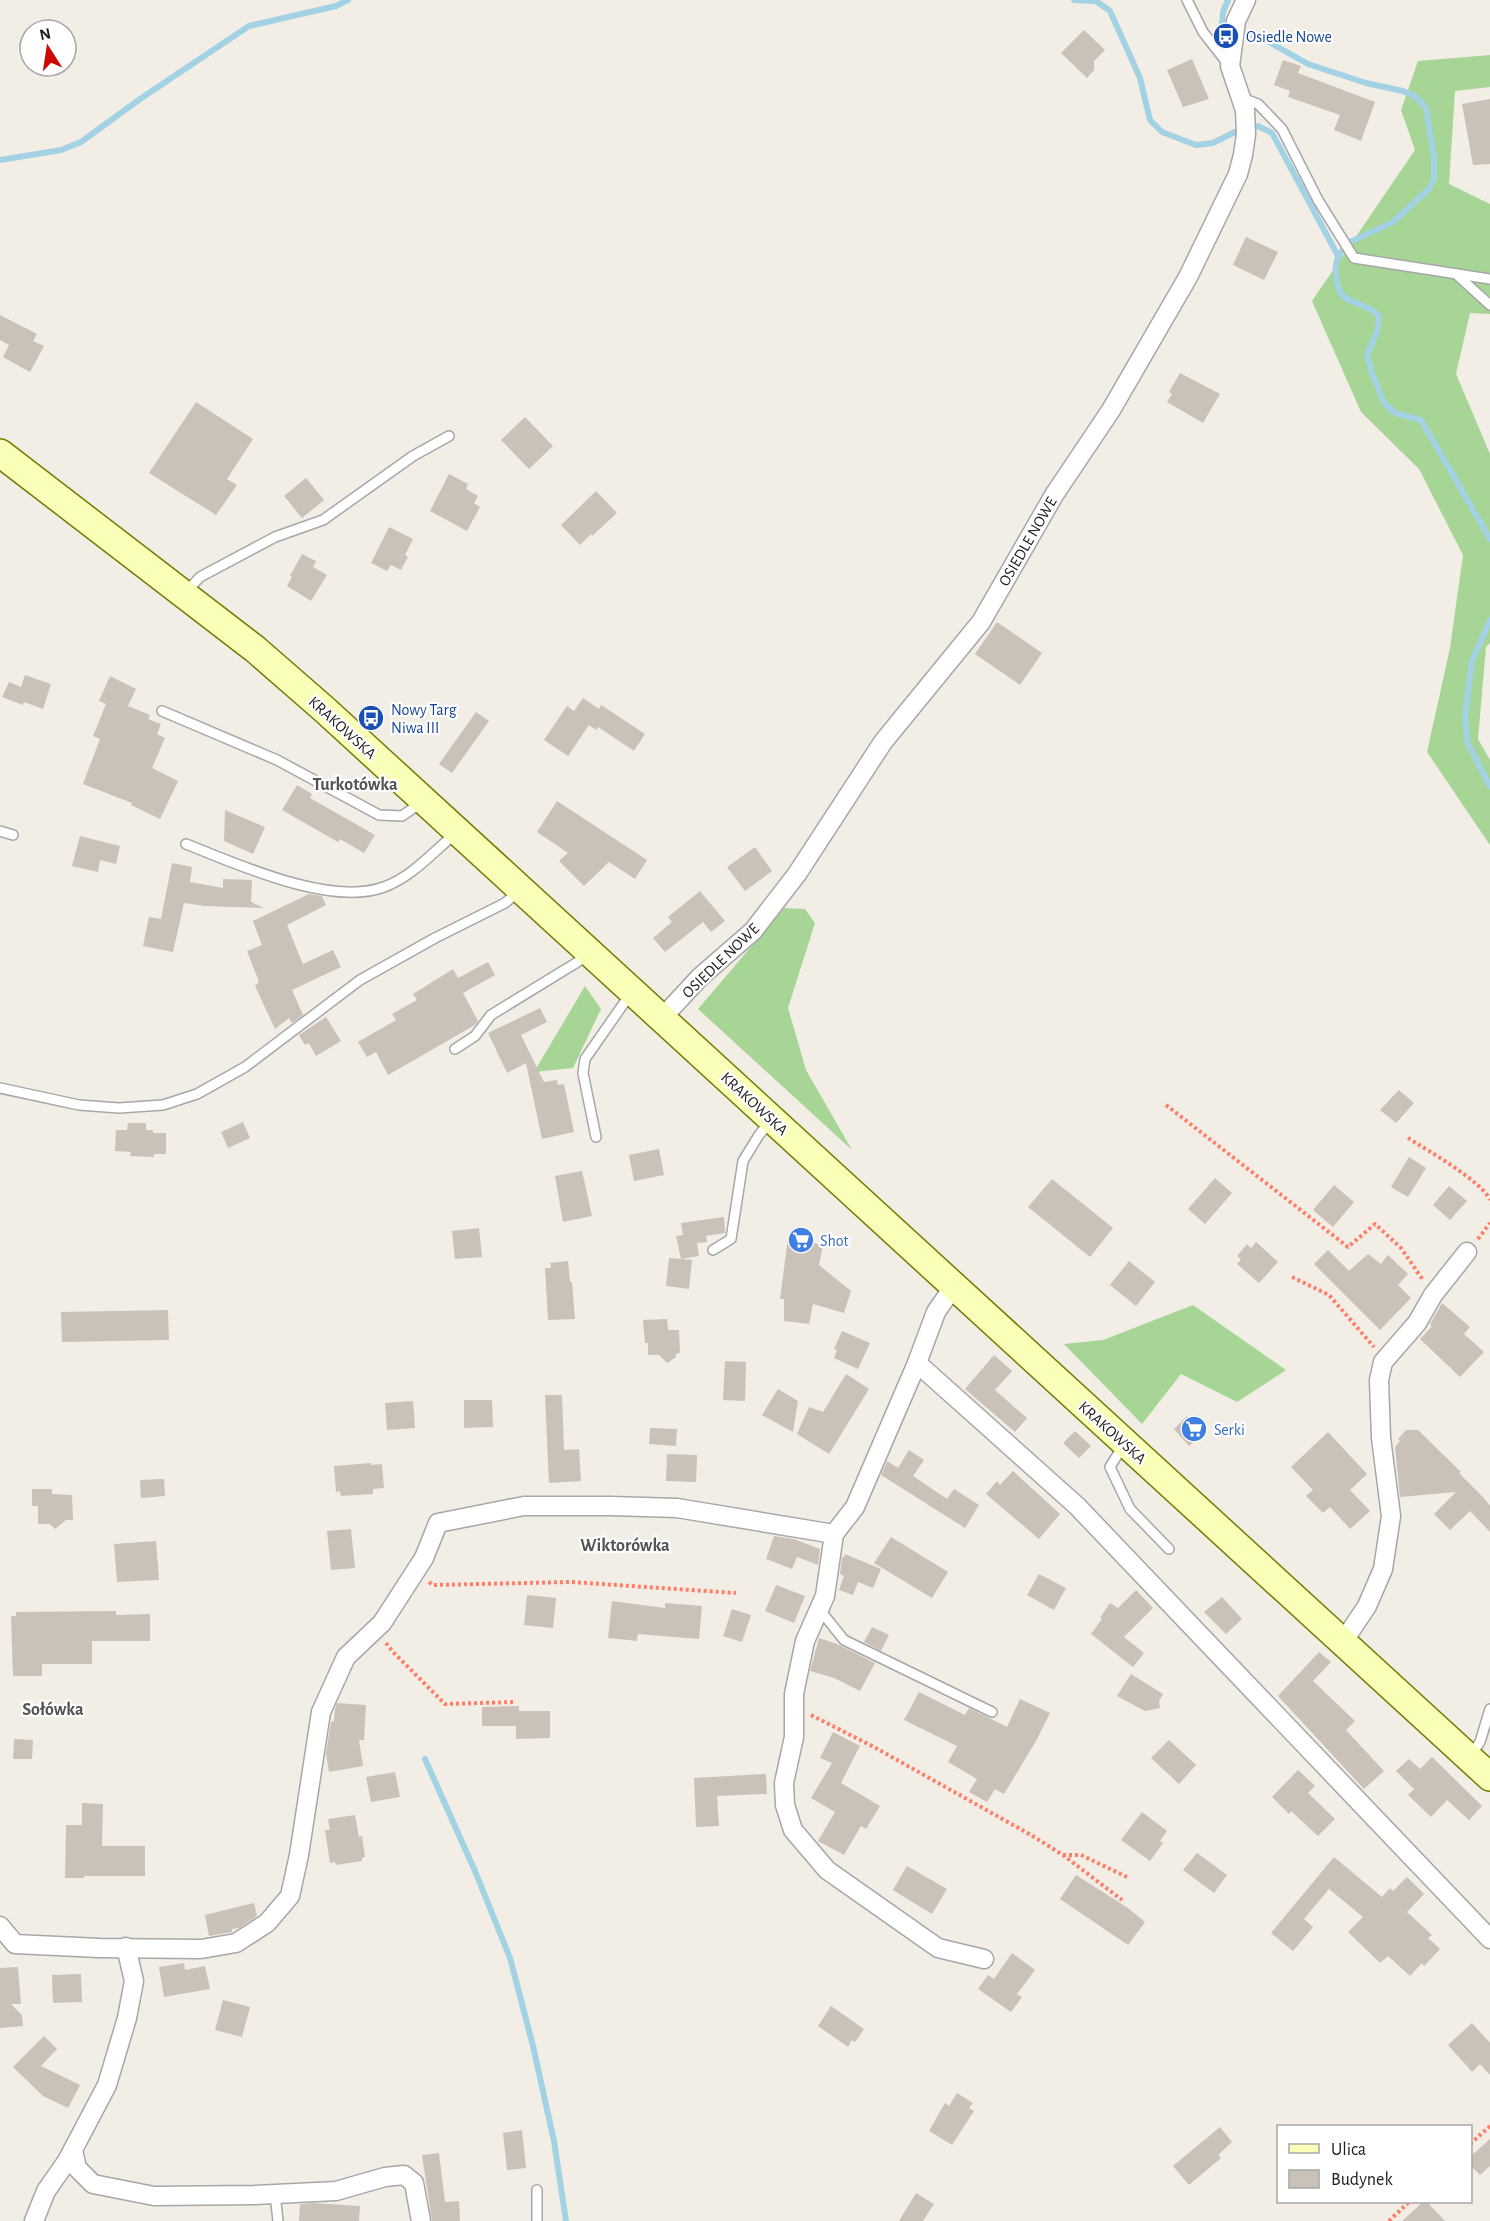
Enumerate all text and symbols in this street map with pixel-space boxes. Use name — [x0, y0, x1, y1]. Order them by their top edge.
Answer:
north arrow — [18, 18, 78, 78]
bus stop icon: Osiedle Nowe — [1211, 21, 1241, 51]
text: N — [38, 25, 52, 43]
place label: Osiedle Nowe — [1246, 29, 1332, 45]
street label: OSIEDLE NOWE — [996, 494, 1060, 589]
street label: KRAKOWSKA — [305, 693, 379, 762]
place label: Nowy Targ Niwa III — [391, 702, 457, 736]
bus stop icon: Nowy Targ Niwa III — [356, 703, 386, 733]
district label: Turkotówka — [312, 776, 398, 794]
street label: OSIEDLE NOWE — [679, 920, 762, 1001]
street label: KRAKOWSKA — [718, 1069, 791, 1138]
supermarket icon: Shot — [786, 1225, 816, 1255]
place label: Shot — [820, 1233, 849, 1249]
street label: KRAKOWSKA — [1075, 1398, 1149, 1467]
supermarket icon: Serki — [1179, 1414, 1209, 1444]
place label: Serki — [1214, 1422, 1245, 1438]
district label: Wiktorówka — [580, 1537, 670, 1555]
district label: Sołówka — [22, 1701, 84, 1719]
legend — [1277, 2125, 1472, 2203]
text: Ulica — [1331, 2141, 1366, 2159]
text: Budynek — [1331, 2171, 1393, 2189]

